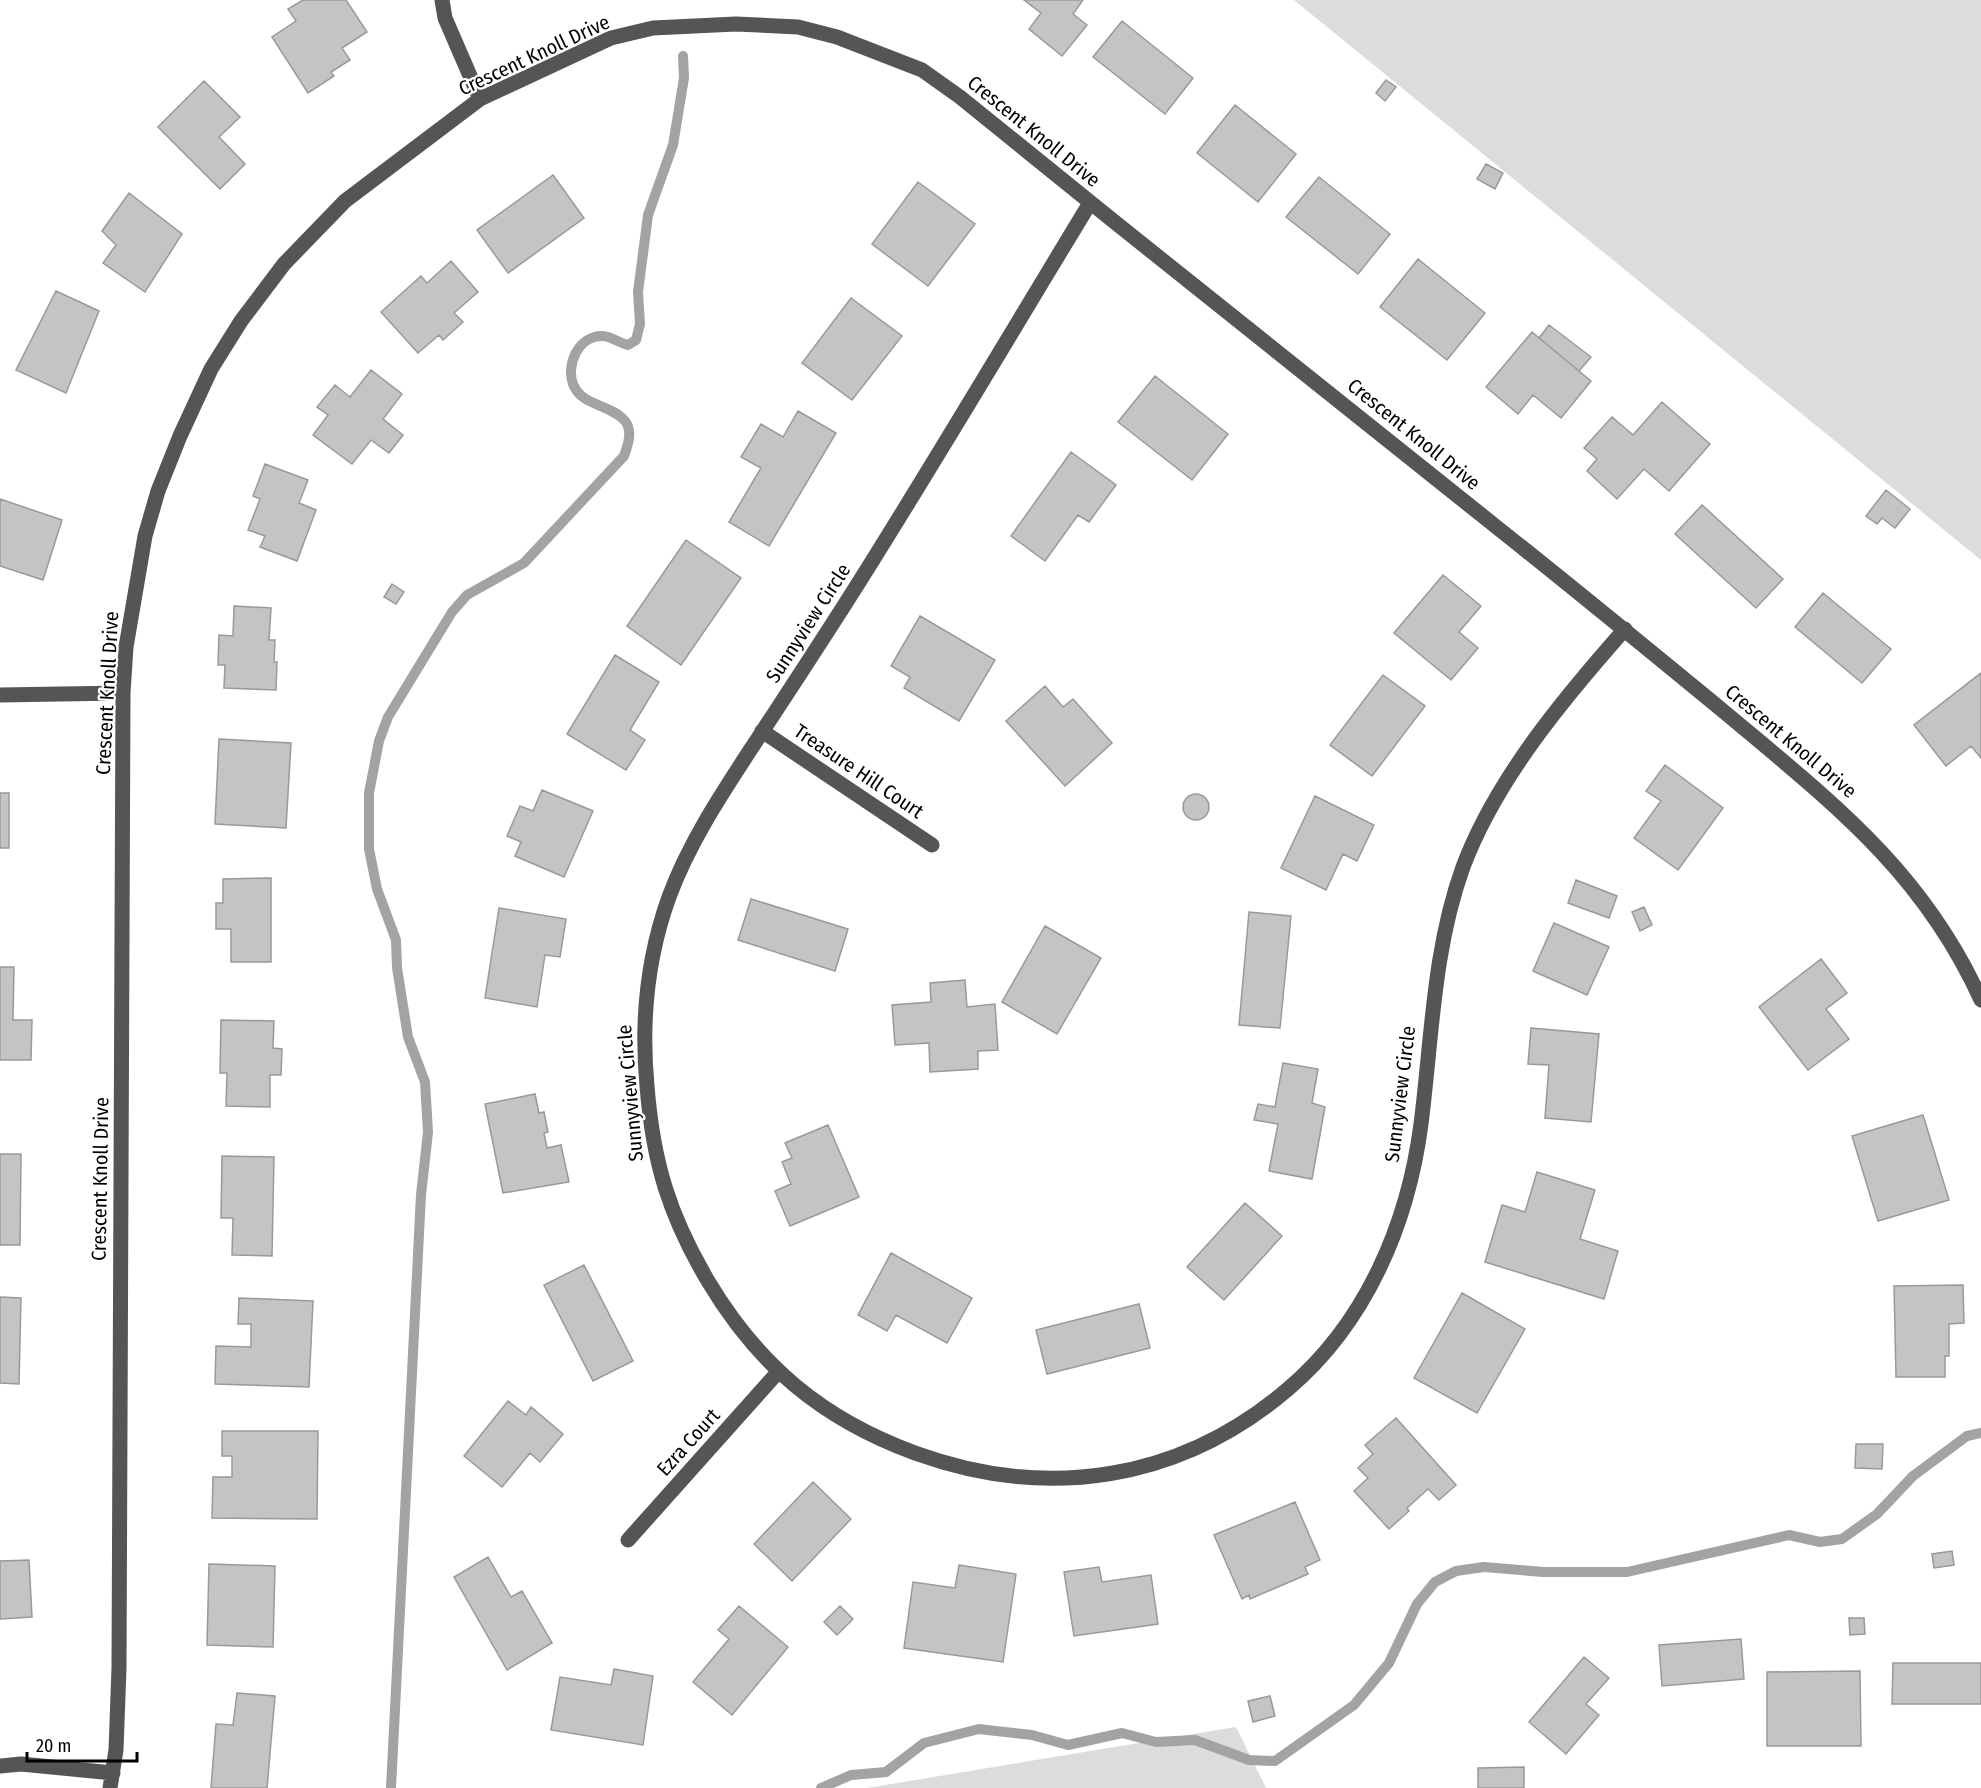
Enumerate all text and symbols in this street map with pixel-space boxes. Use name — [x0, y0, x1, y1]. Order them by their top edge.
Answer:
street label: Crescent Knoll Drive — [455, 10, 613, 100]
street label: Crescent Knoll Drive — [963, 70, 1105, 192]
street label: Crescent Knoll Drive — [1343, 373, 1485, 495]
street label: Sunnyview Circle — [761, 559, 855, 687]
street label: Crescent Knoll Drive — [91, 611, 123, 775]
street label: Crescent Knoll Drive — [1721, 679, 1861, 803]
street label: Treasure Hill Court — [790, 719, 929, 823]
street label: Sunnyview Circle — [612, 1024, 648, 1162]
street label: Sunnyview Circle — [1380, 1024, 1420, 1164]
street label: Crescent Knoll Drive — [87, 1097, 113, 1261]
street label: Ezra Court — [652, 1403, 725, 1481]
scale bar — [27, 1725, 136, 1763]
text: 20 m — [36, 1735, 71, 1757]

